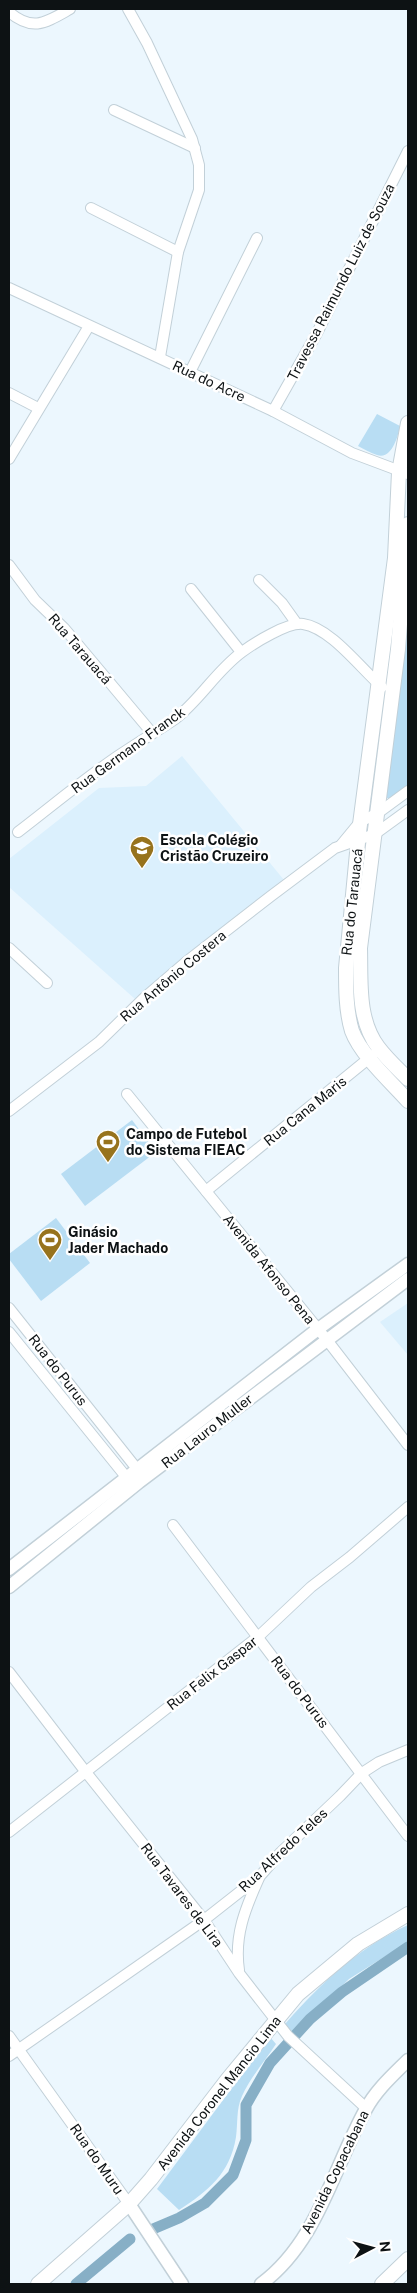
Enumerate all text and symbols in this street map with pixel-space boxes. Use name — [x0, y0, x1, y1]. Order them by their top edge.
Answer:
street label: Travessa Raimundo Luiz de Souza — [284, 181, 398, 383]
street label: Rua do Acre — [170, 357, 248, 405]
street label: Rua Tarauacá — [45, 611, 115, 687]
street label: Rua Germano Franck — [68, 703, 188, 796]
place label: Escola Colégio Cristão Cruzeiro — [160, 832, 268, 864]
school or university icon: Escola Colégio Cristão Cruzeiro — [129, 835, 155, 869]
street label: Rua do Tarauacá — [338, 848, 366, 956]
street label: Rua Antônio Costera — [117, 927, 229, 1025]
street label: Rua Cana Maris — [261, 1073, 349, 1149]
place label: Campo de Futebol do Sistema FIEAC — [126, 1126, 248, 1158]
sports icon: Campo de Futebol do Sistema FIEAC — [95, 1129, 121, 1163]
street label: Avenida Afonso Pena — [220, 1211, 318, 1327]
place label: Ginásio Jader Machado — [68, 1224, 168, 1256]
sports icon: Ginásio Jader Machado — [37, 1227, 63, 1261]
street label: Rua do Purus — [25, 1331, 91, 1409]
street label: Rua Lauro Muller — [158, 1391, 256, 1471]
street label: Rua Felix Gaspar — [164, 1633, 260, 1713]
street label: Rua do Purus — [268, 1653, 332, 1731]
street label: Rua Alfredo Teles — [235, 1805, 331, 1895]
street label: Rua Tavares de Lira — [138, 1840, 226, 1950]
street label: Avenida Coronel Mancio Lima — [154, 2013, 284, 2173]
street label: Avenida Copacabana — [298, 2108, 372, 2236]
street label: Rua do Muru — [67, 2121, 127, 2197]
north arrow — [347, 2223, 397, 2273]
text: N — [376, 2240, 393, 2253]

